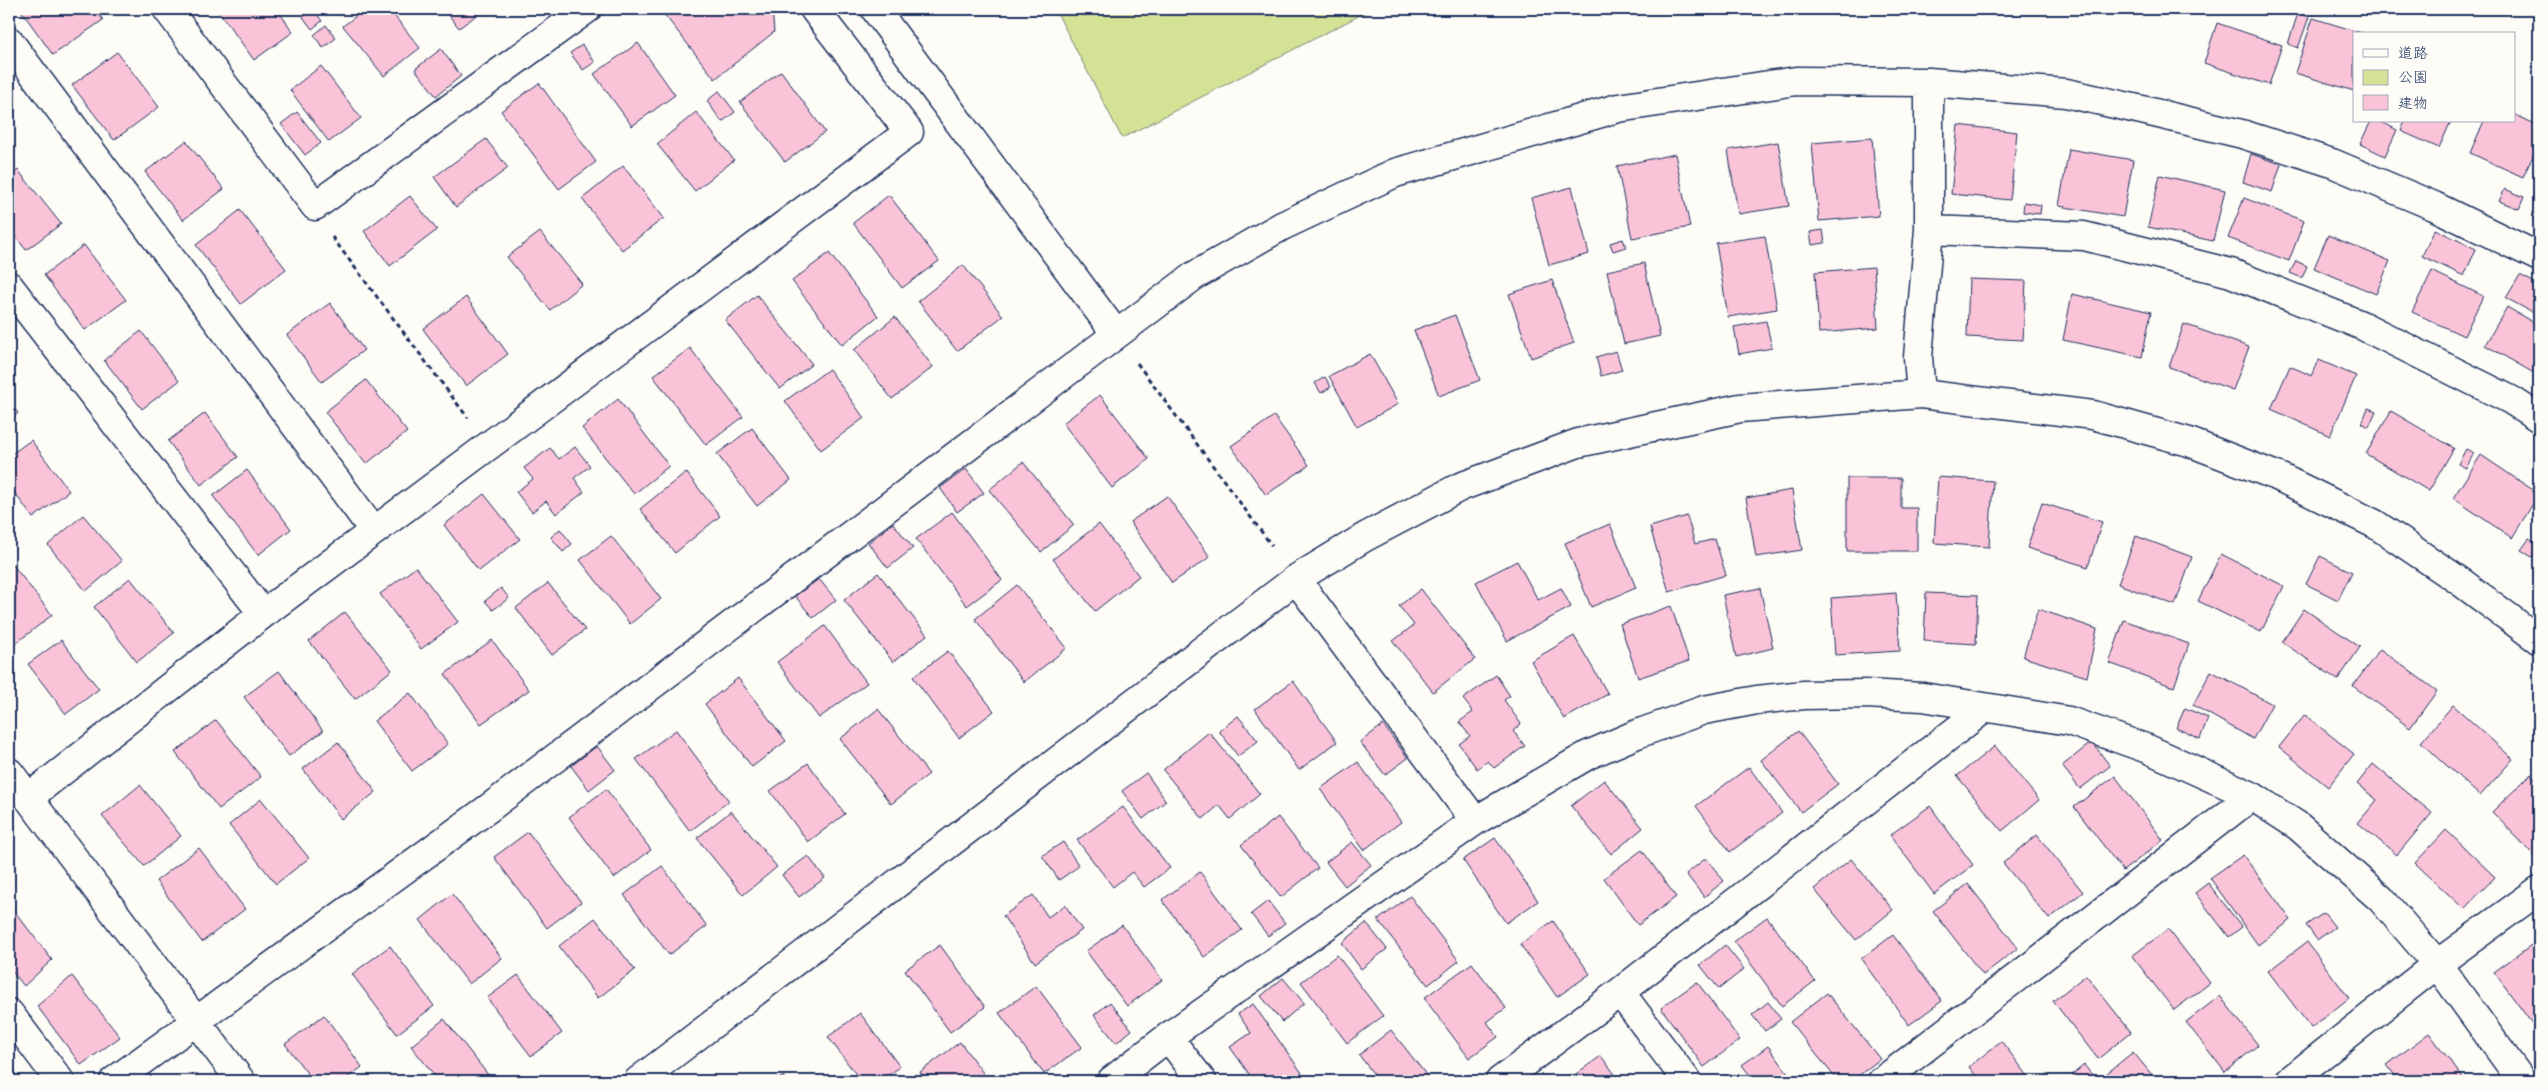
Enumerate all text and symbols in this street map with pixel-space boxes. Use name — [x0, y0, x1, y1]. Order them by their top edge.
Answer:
legend — [2353, 32, 2516, 122]
text: 道路 — [2398, 43, 2428, 64]
text: 公園 — [2398, 67, 2428, 88]
text: 建物 — [2398, 93, 2428, 114]

